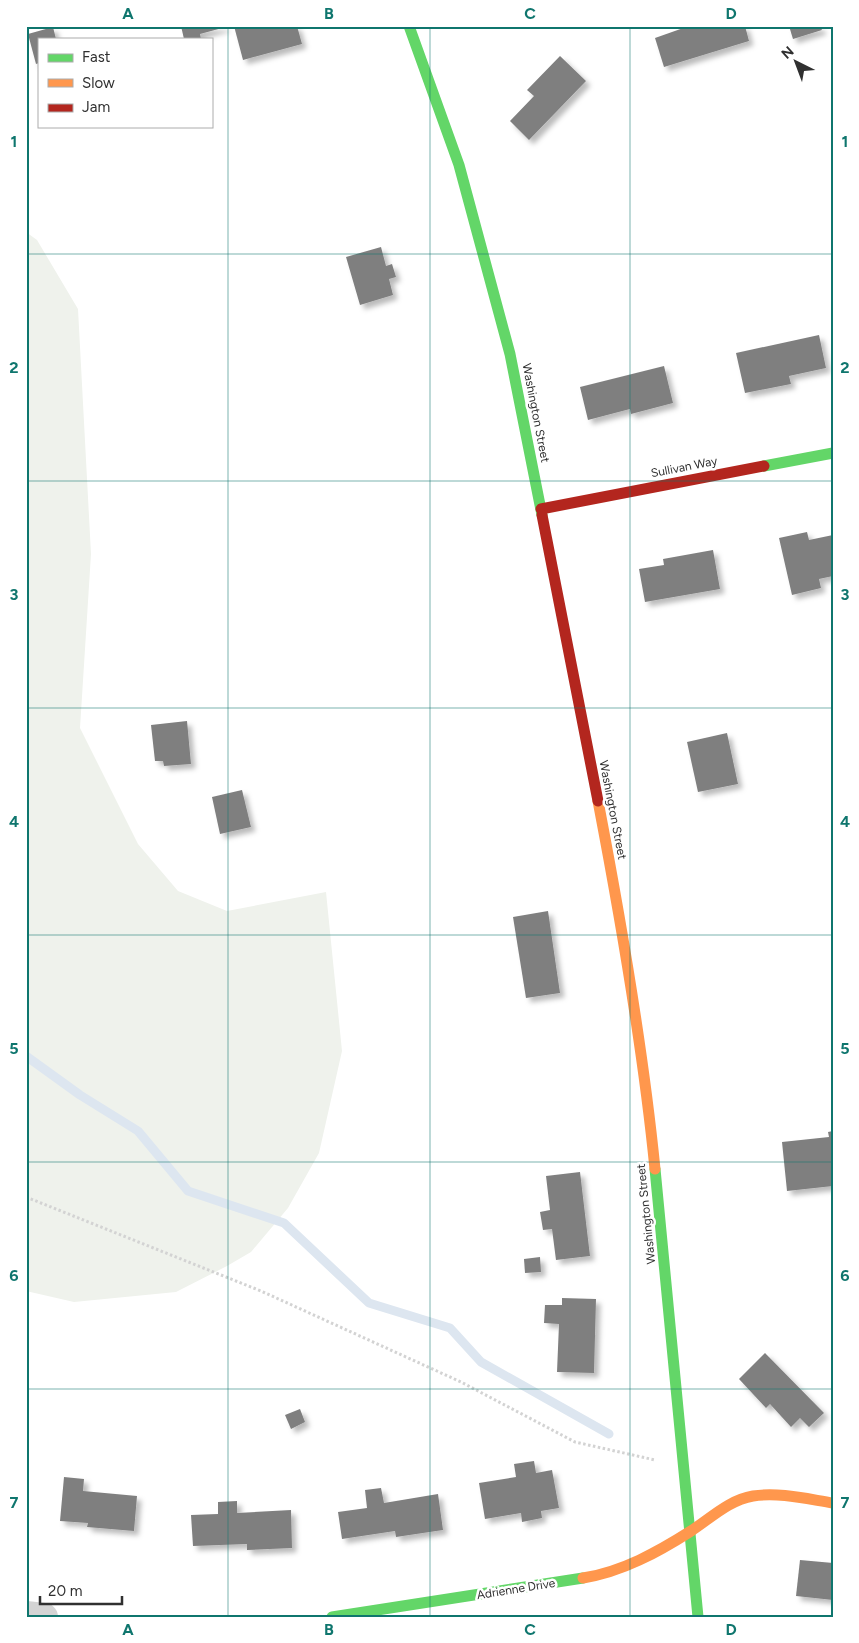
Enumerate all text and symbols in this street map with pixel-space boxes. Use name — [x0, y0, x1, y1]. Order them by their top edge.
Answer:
text: A — [122, 4, 134, 23]
text: B — [324, 4, 334, 23]
text: C — [524, 4, 536, 23]
text: D — [725, 4, 737, 23]
legend — [38, 38, 212, 128]
north arrow — [772, 38, 822, 88]
text: N — [778, 43, 797, 63]
text: Fast — [82, 48, 111, 66]
text: Slow — [82, 74, 115, 92]
text: Jam — [82, 98, 110, 116]
text: 1 — [11, 132, 17, 151]
text: 1 — [842, 132, 848, 151]
text: 2 — [9, 358, 19, 377]
text: 2 — [840, 358, 850, 377]
street label: Washington Street — [520, 362, 553, 464]
street label: Sullivan Way — [650, 454, 719, 480]
text: 3 — [10, 585, 19, 604]
text: 3 — [841, 585, 850, 604]
street label: Washington Street — [597, 759, 630, 861]
text: 4 — [9, 812, 19, 831]
text: 4 — [840, 812, 850, 831]
text: 5 — [9, 1039, 19, 1058]
text: 5 — [840, 1039, 850, 1058]
street label: Washington Street — [634, 1163, 658, 1265]
text: 6 — [9, 1266, 19, 1285]
text: 6 — [840, 1266, 850, 1285]
text: 7 — [10, 1493, 19, 1512]
text: 7 — [841, 1493, 850, 1512]
scale bar — [40, 1573, 122, 1605]
street label: Adrienne Drive — [476, 1576, 557, 1602]
text: 20 m — [48, 1582, 82, 1600]
text: A — [122, 1620, 134, 1639]
text: B — [324, 1620, 334, 1639]
text: C — [524, 1620, 536, 1639]
text: D — [725, 1620, 737, 1639]

